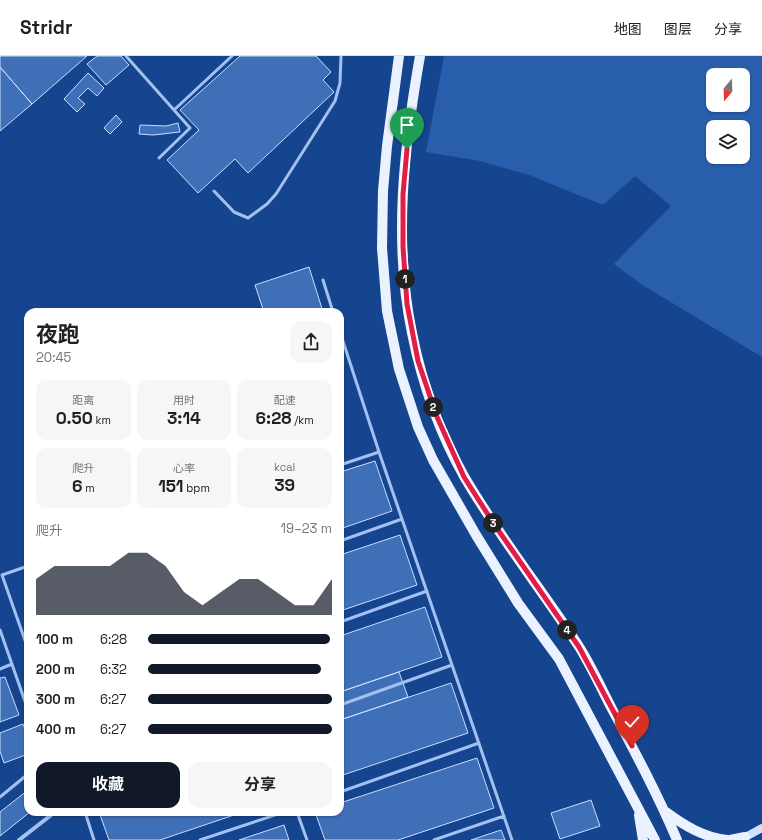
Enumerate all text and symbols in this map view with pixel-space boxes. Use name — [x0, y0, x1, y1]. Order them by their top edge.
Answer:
text: Stridr — [20, 15, 72, 40]
text: 地图 — [614, 20, 642, 38]
text: 图层 — [664, 20, 692, 38]
text: 分享 — [714, 20, 742, 38]
north arrow — [706, 68, 750, 112]
map controls — [706, 68, 750, 164]
pin — [390, 108, 424, 149]
icon: arrive — [396, 114, 418, 136]
button: layers — [706, 120, 750, 164]
pin: 1 — [395, 269, 415, 289]
text: 1 — [403, 272, 407, 286]
text: 夜跑 — [36, 320, 80, 348]
button: share — [290, 321, 332, 363]
text: 20:45 — [36, 349, 71, 366]
text: 距离 — [72, 393, 94, 407]
text: 用时 — [173, 393, 195, 407]
text: 配速 — [274, 393, 296, 407]
pin: 2 — [423, 397, 443, 417]
text: 2 — [430, 400, 436, 414]
text: 0.50 — [56, 407, 93, 429]
text: 3:14 — [167, 407, 201, 429]
text: 6:28 — [256, 407, 291, 429]
text: km — [93, 413, 111, 427]
text: /km — [291, 413, 314, 427]
text: kcal — [274, 460, 295, 474]
text: 爬升 — [72, 461, 94, 475]
text: 心率 — [173, 461, 195, 475]
text: 39 — [274, 474, 295, 496]
text: 6 — [72, 475, 82, 497]
text: 151 — [158, 475, 183, 497]
text: m — [82, 481, 95, 495]
text: bpm — [183, 481, 210, 495]
pin: 3 — [483, 513, 503, 533]
text: 3 — [490, 516, 496, 530]
text: 19–23 m — [281, 520, 332, 537]
text: 爬升 — [36, 522, 62, 539]
pin: 4 — [557, 620, 577, 640]
text: 4 — [564, 623, 571, 637]
text: 100 m — [36, 631, 73, 648]
text: 6:28 — [100, 631, 127, 648]
text: 200 m — [36, 661, 75, 678]
text: 6:32 — [100, 661, 127, 678]
text: 300 m — [36, 691, 75, 708]
text: 6:27 — [100, 691, 126, 708]
pin — [615, 705, 649, 746]
icon: check — [621, 711, 643, 733]
text: 400 m — [36, 721, 76, 738]
text: 6:27 — [100, 721, 126, 738]
button: 收藏 — [36, 762, 180, 808]
button: 分享 — [188, 762, 332, 808]

